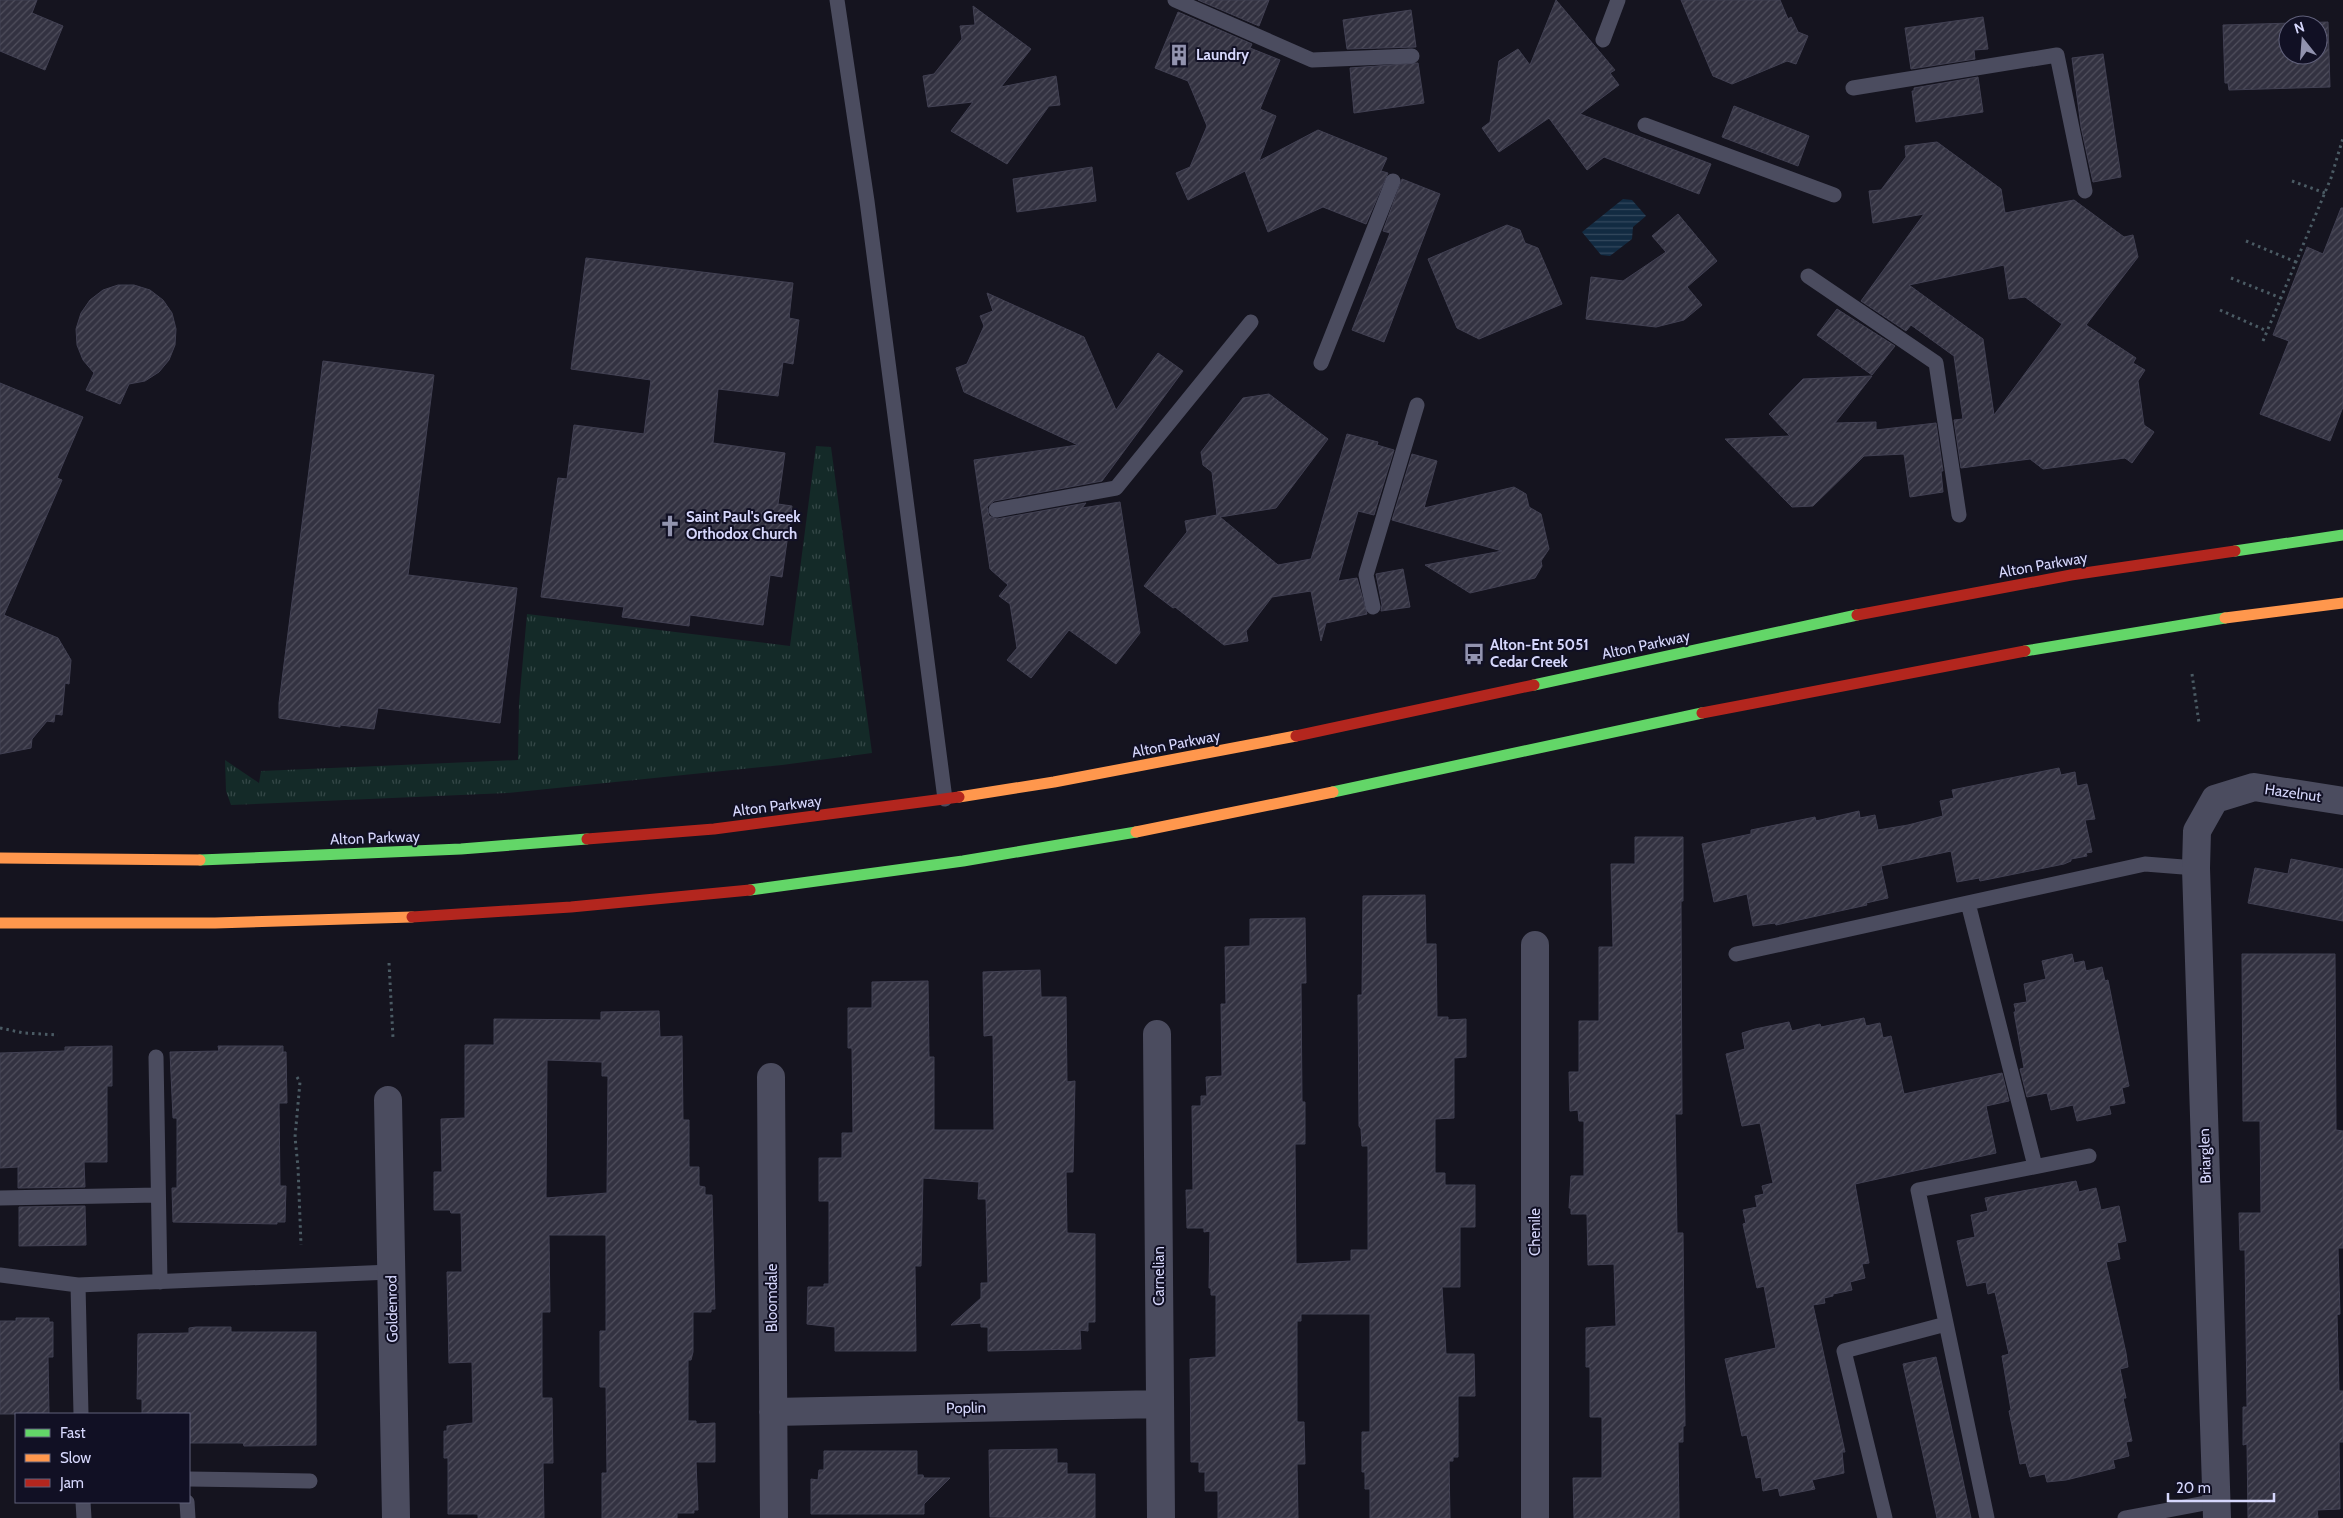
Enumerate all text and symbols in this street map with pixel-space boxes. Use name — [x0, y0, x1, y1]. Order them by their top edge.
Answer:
north arrow — [2278, 15, 2328, 65]
text: N — [2292, 18, 2307, 38]
building icon: Laundry — [1166, 42, 1192, 68]
place label: Laundry — [1196, 46, 1250, 64]
place label: Saint Paul's Greek Orthodox Church — [686, 508, 801, 543]
church icon: Saint Paul's Greek Orthodox Church — [657, 513, 683, 539]
street label: Alton Parkway — [1997, 548, 2089, 582]
street label: Alton Parkway — [1600, 627, 1692, 663]
place label: Alton-Ent 5051 Cedar Creek — [1490, 636, 1589, 671]
bus stop icon: Alton-Ent 5051 Cedar Creek — [1461, 641, 1487, 667]
street label: Alton Parkway — [1130, 727, 1222, 761]
street label: Hazelnut — [2263, 780, 2323, 806]
street label: Alton Parkway — [731, 792, 823, 820]
street label: Alton Parkway — [330, 827, 421, 849]
street label: Briarglen — [2195, 1128, 2215, 1184]
street label: Chenile — [1526, 1208, 1544, 1256]
street label: Carnelian — [1150, 1246, 1168, 1306]
street label: Bloomdale — [763, 1263, 781, 1332]
street label: Goldenrod — [382, 1275, 402, 1343]
street label: Poplin — [946, 1399, 986, 1417]
legend — [15, 1413, 190, 1503]
text: Fast — [60, 1424, 85, 1442]
text: Slow — [60, 1449, 91, 1467]
scale bar — [2168, 1470, 2274, 1502]
text: Jam — [59, 1474, 84, 1492]
text: 20 m — [2176, 1479, 2211, 1497]

